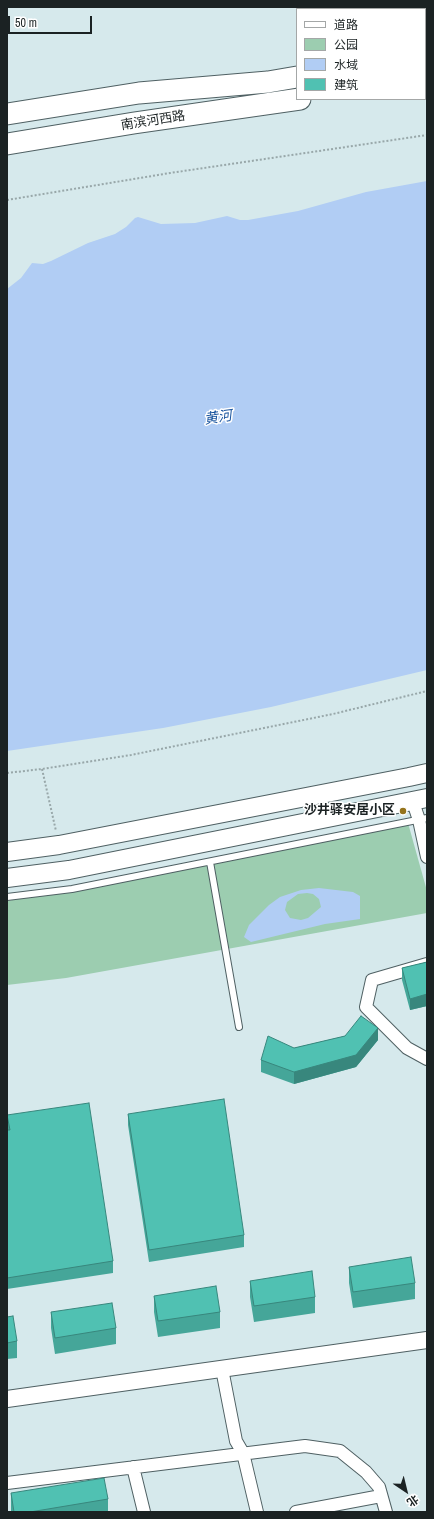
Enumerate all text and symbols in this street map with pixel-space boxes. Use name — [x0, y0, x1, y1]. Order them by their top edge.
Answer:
scale bar — [10, 8, 94, 34]
legend — [296, 8, 426, 100]
text: 50 m — [15, 15, 37, 31]
text: 道路 — [334, 17, 358, 33]
text: 公园 — [334, 37, 358, 53]
text: 水域 — [334, 57, 358, 73]
text: 建筑 — [334, 77, 358, 93]
street label: 南滨河西路 — [120, 108, 186, 134]
water label: 黄河 — [203, 408, 233, 428]
place label: 沙井驿安居小区 — [304, 803, 395, 819]
marker: 沙井驿安居小区 — [398, 806, 408, 816]
north arrow — [386, 1471, 426, 1511]
text: 北 — [404, 1492, 421, 1510]

